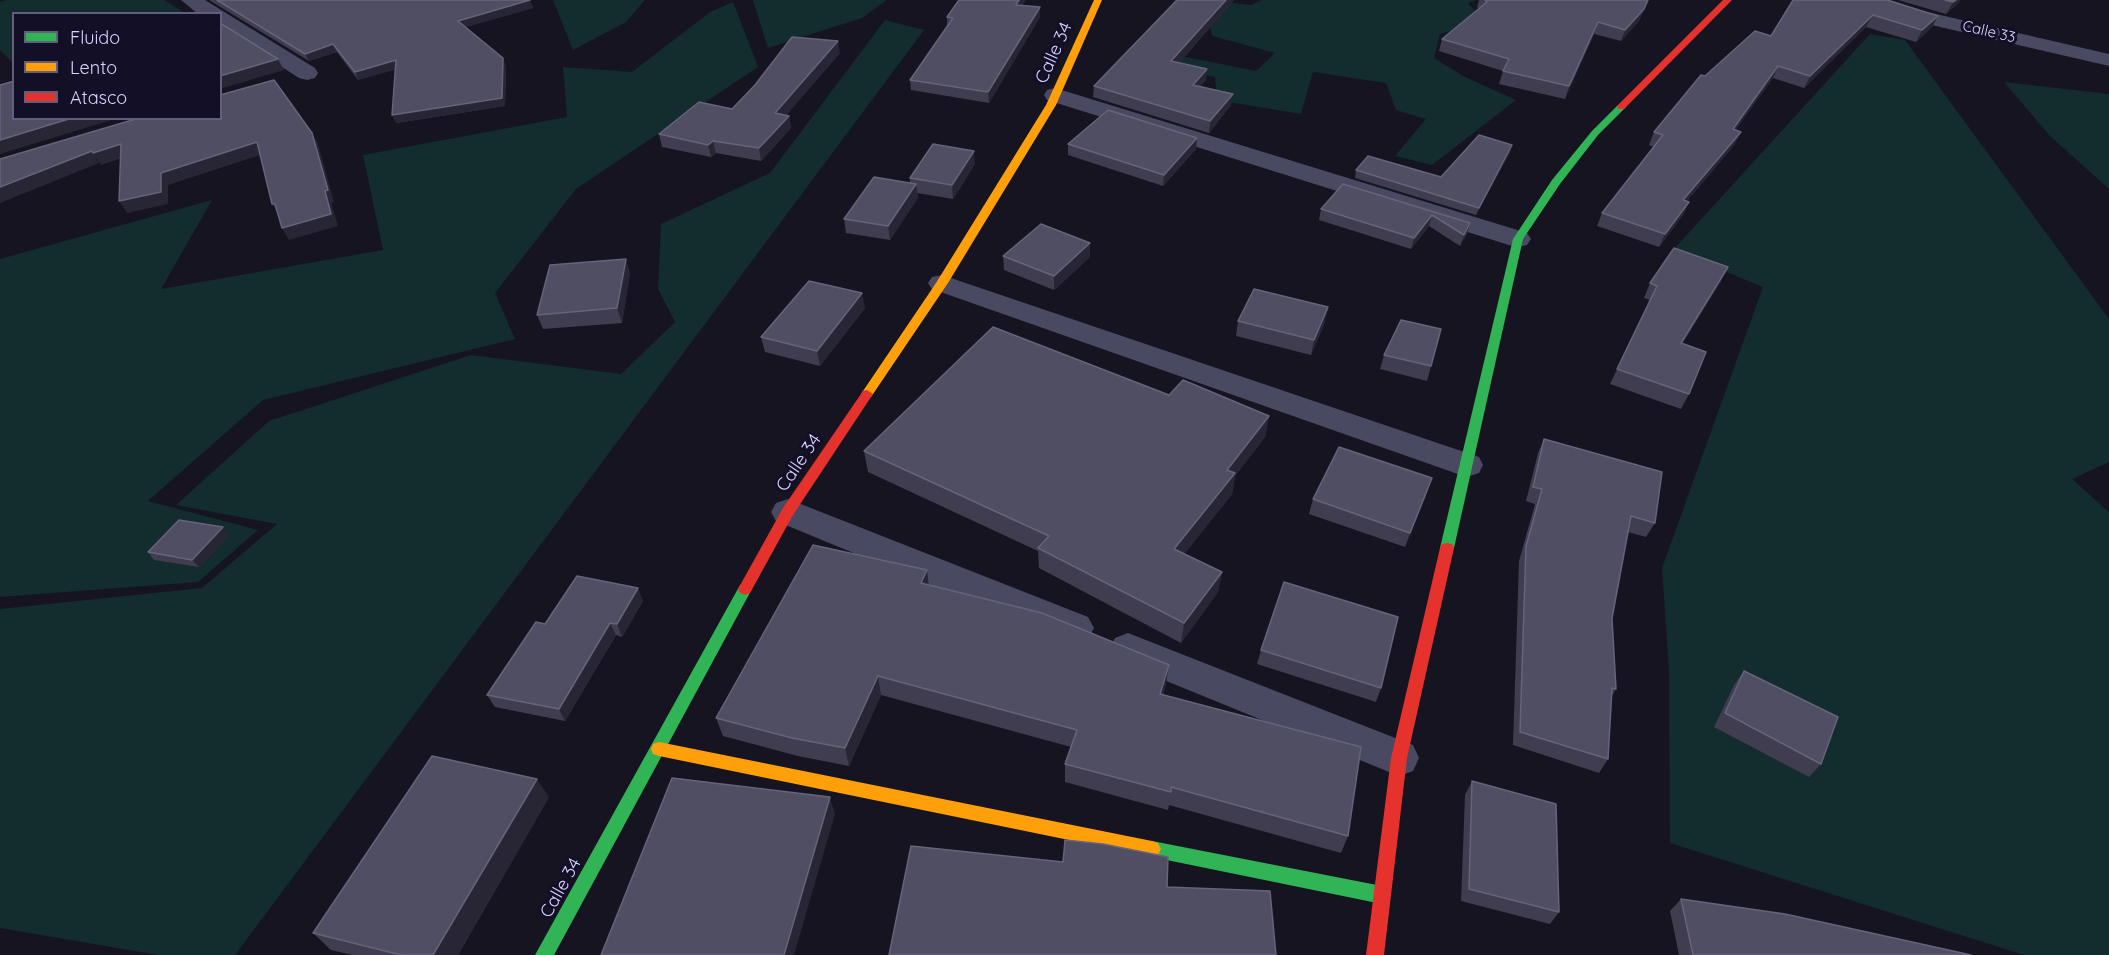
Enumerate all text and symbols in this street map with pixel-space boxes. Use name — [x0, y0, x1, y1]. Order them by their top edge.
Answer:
legend — [12, 12, 222, 120]
street label: Calle 33 — [1961, 17, 2017, 47]
street label: Calle 34 — [1031, 19, 1077, 87]
text: Fluido — [70, 26, 120, 49]
text: Lento — [70, 56, 117, 79]
text: Atasco — [70, 86, 127, 109]
street label: Calle 34 — [772, 430, 826, 496]
street label: Calle 34 — [536, 854, 586, 922]

